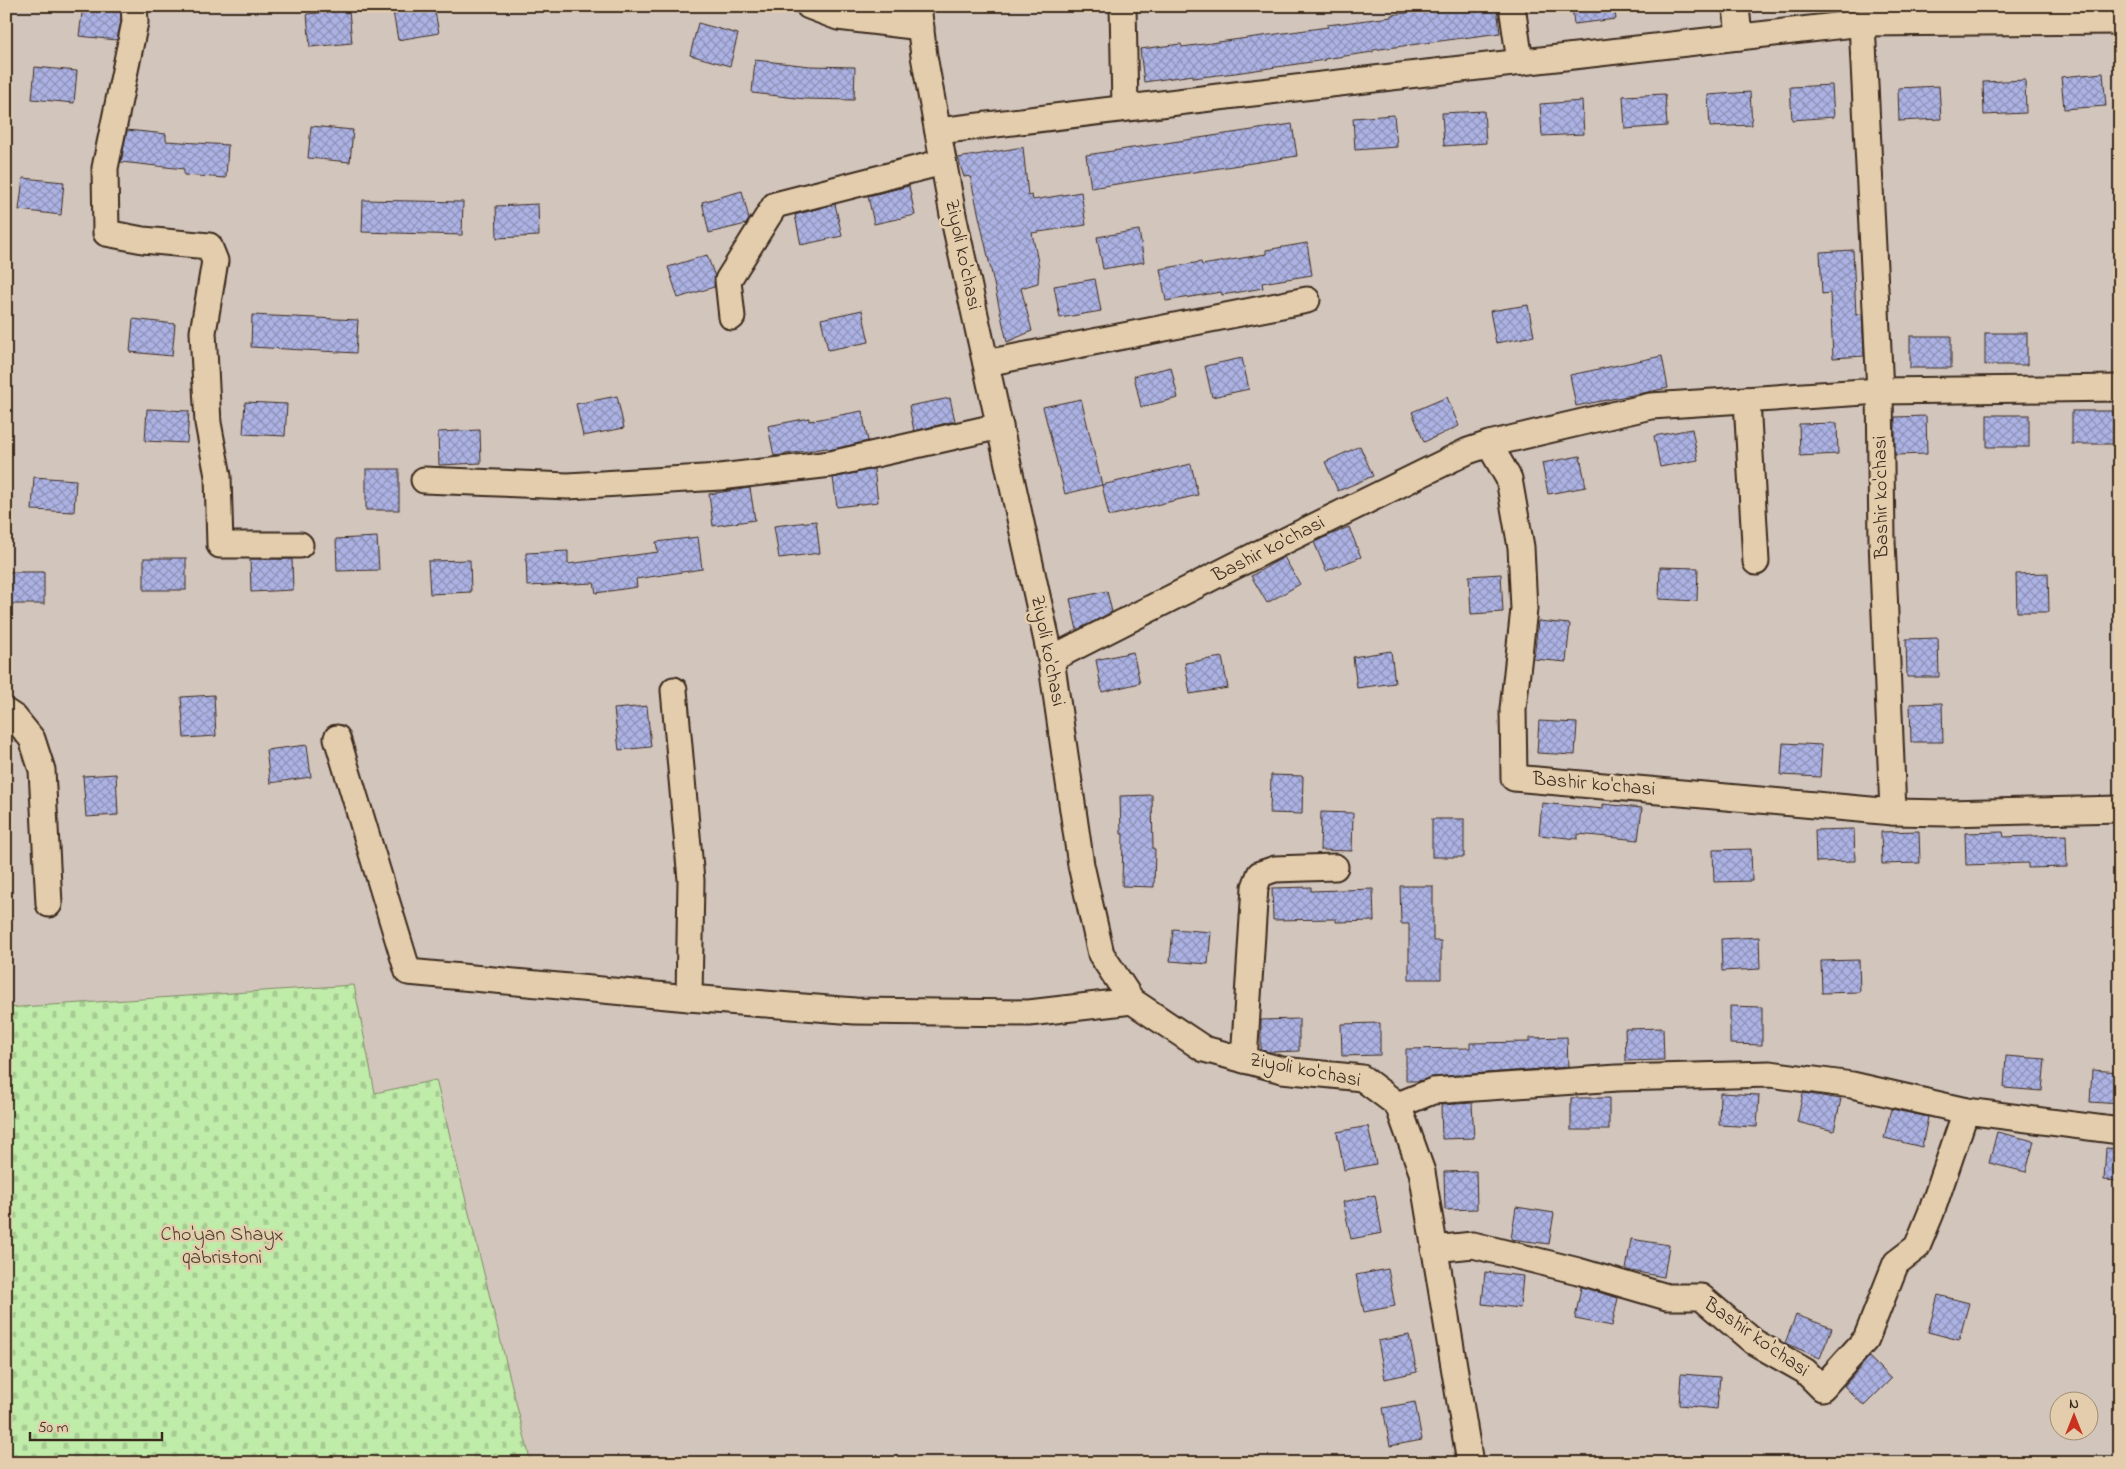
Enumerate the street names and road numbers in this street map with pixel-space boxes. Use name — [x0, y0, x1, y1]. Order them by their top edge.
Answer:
street label: Ziyoli ko'chasi — [936, 197, 988, 313]
street label: Bashir ko'chasi — [1866, 435, 1898, 560]
street label: Bashir ko'chasi — [1207, 509, 1330, 591]
street label: Ziyoli ko'chasi — [1022, 593, 1072, 709]
street label: Bashir ko'chasi — [1530, 765, 1657, 805]
street label: Ziyoli ko'chasi — [1247, 1046, 1363, 1096]
street label: Bashir ko'chasi — [1697, 1290, 1815, 1385]

